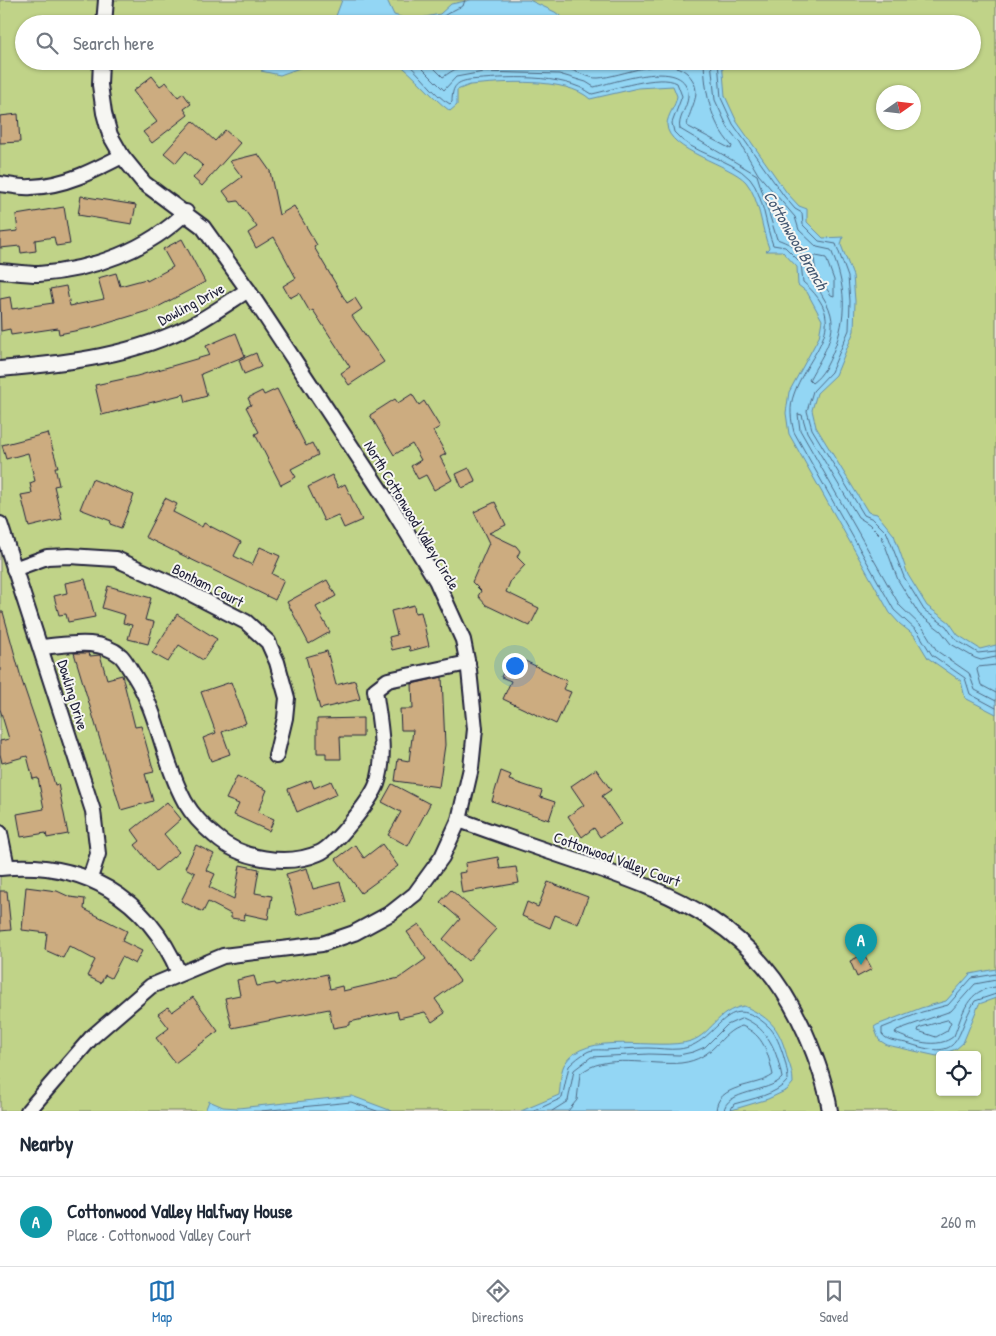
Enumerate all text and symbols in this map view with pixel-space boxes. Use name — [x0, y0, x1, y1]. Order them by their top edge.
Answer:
search box — [15, 15, 981, 70]
icon: search — [33, 29, 61, 57]
text: Search here — [73, 30, 154, 56]
north arrow — [876, 85, 921, 130]
water label: Cottonwood Branch — [759, 187, 834, 295]
street label: Dowling Drive — [154, 278, 228, 330]
street label: North Cottonwood Valley Circle — [359, 437, 465, 593]
street label: Bonham Court — [169, 558, 248, 612]
your location — [502, 653, 528, 679]
street label: Dowling Drive — [52, 657, 94, 733]
street label: Cottonwood Valley Court — [551, 826, 684, 892]
pin: A — [845, 924, 877, 965]
map controls — [936, 1051, 981, 1096]
button: locate — [936, 1051, 981, 1096]
text: Nearby — [20, 1129, 73, 1158]
text: Cottonwood Valley Halfway House — [67, 1198, 292, 1224]
text: A — [32, 1211, 40, 1233]
text: 260 m — [940, 1211, 976, 1233]
text: Place · Cottonwood Valley Court — [67, 1224, 251, 1246]
tab: Map — [148, 1277, 176, 1326]
tab: Directions — [472, 1277, 523, 1326]
tab: Saved — [819, 1277, 848, 1326]

